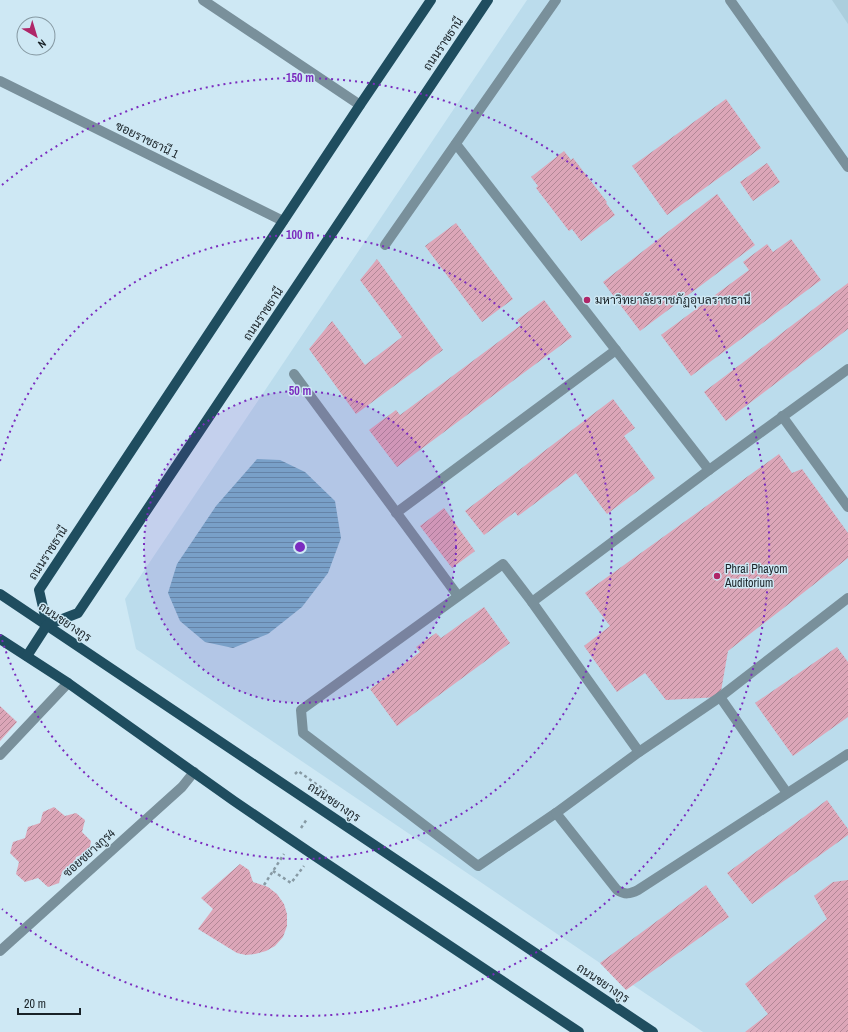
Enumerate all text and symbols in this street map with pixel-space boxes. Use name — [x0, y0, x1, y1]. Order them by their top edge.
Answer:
street label: ถนนราชธานี — [419, 14, 467, 74]
north arrow — [16, 16, 56, 56]
text: N — [35, 36, 49, 51]
text: 150 m — [286, 70, 314, 86]
street label: ซอยราชธานี 1 — [113, 118, 182, 162]
text: 100 m — [286, 227, 314, 243]
street label: ถนนราชธานี — [239, 284, 287, 344]
place label: มหาวิทยาลัยราชภัฏอุบลราชธานี — [595, 292, 751, 309]
marker: มหาวิทยาลัยราชภัฏอุบลราชธานี — [582, 295, 592, 305]
text: 50 m — [289, 383, 311, 399]
street label: ถนนราชธานี — [25, 523, 72, 583]
centre of rings — [293, 540, 307, 554]
place label: Phrai Phayom Auditorium — [724, 561, 787, 591]
marker: Phrai Phayom Auditorium — [712, 571, 722, 581]
street label: ถนนชยางกูร — [35, 598, 95, 646]
street label: ถนนชยางกูร — [304, 778, 364, 826]
street label: ซอยชยางกูร4 — [60, 825, 119, 881]
street label: ถนนชยางกูร — [573, 959, 633, 1007]
scale bar — [18, 990, 80, 1016]
text: 20 m — [24, 996, 46, 1012]

